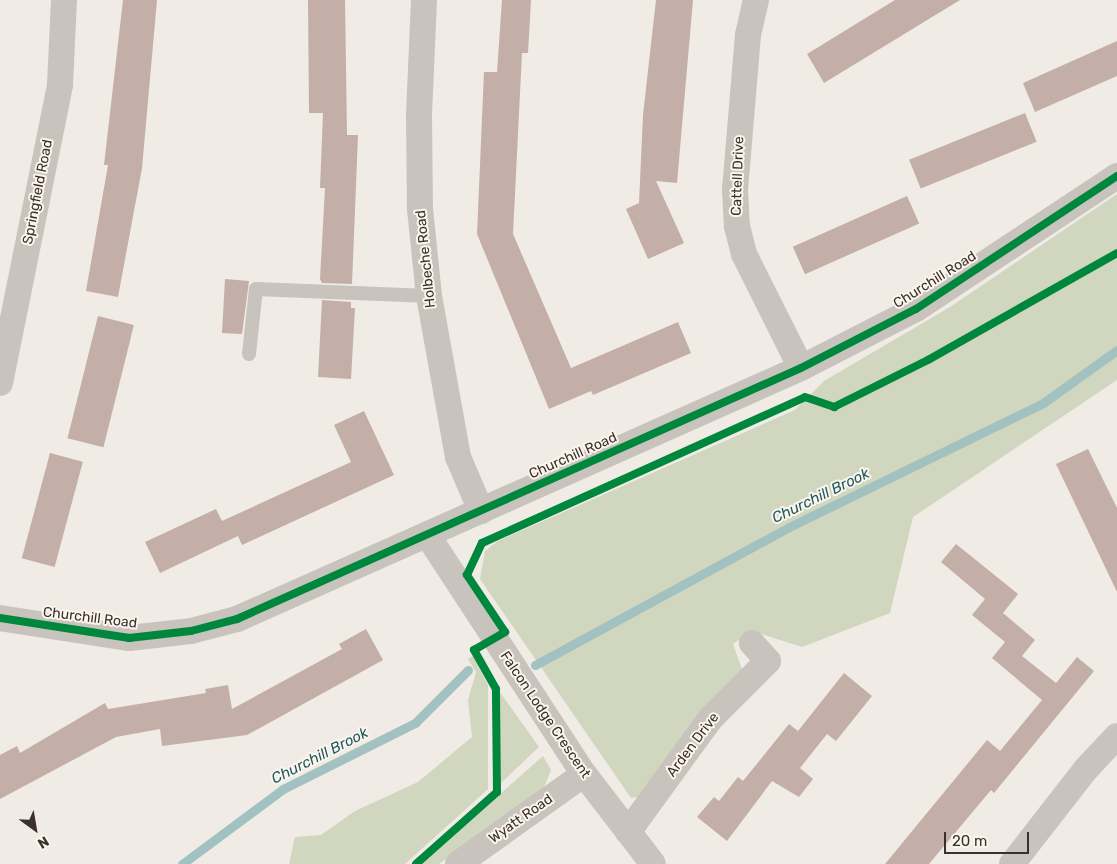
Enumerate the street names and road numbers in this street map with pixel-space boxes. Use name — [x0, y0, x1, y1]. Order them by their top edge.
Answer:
street label: Cattell Drive — [728, 136, 748, 216]
street label: Springfield Road — [20, 138, 56, 246]
street label: Holbeche Road — [413, 209, 439, 309]
street label: Churchill Road — [890, 248, 980, 312]
street label: Churchill Road — [526, 429, 620, 483]
street label: Churchill Road — [42, 604, 138, 632]
street label: Falcon Lodge Crescent — [496, 648, 594, 782]
street label: Arden Drive — [663, 709, 723, 781]
street label: Wyatt Road — [486, 791, 556, 847]

